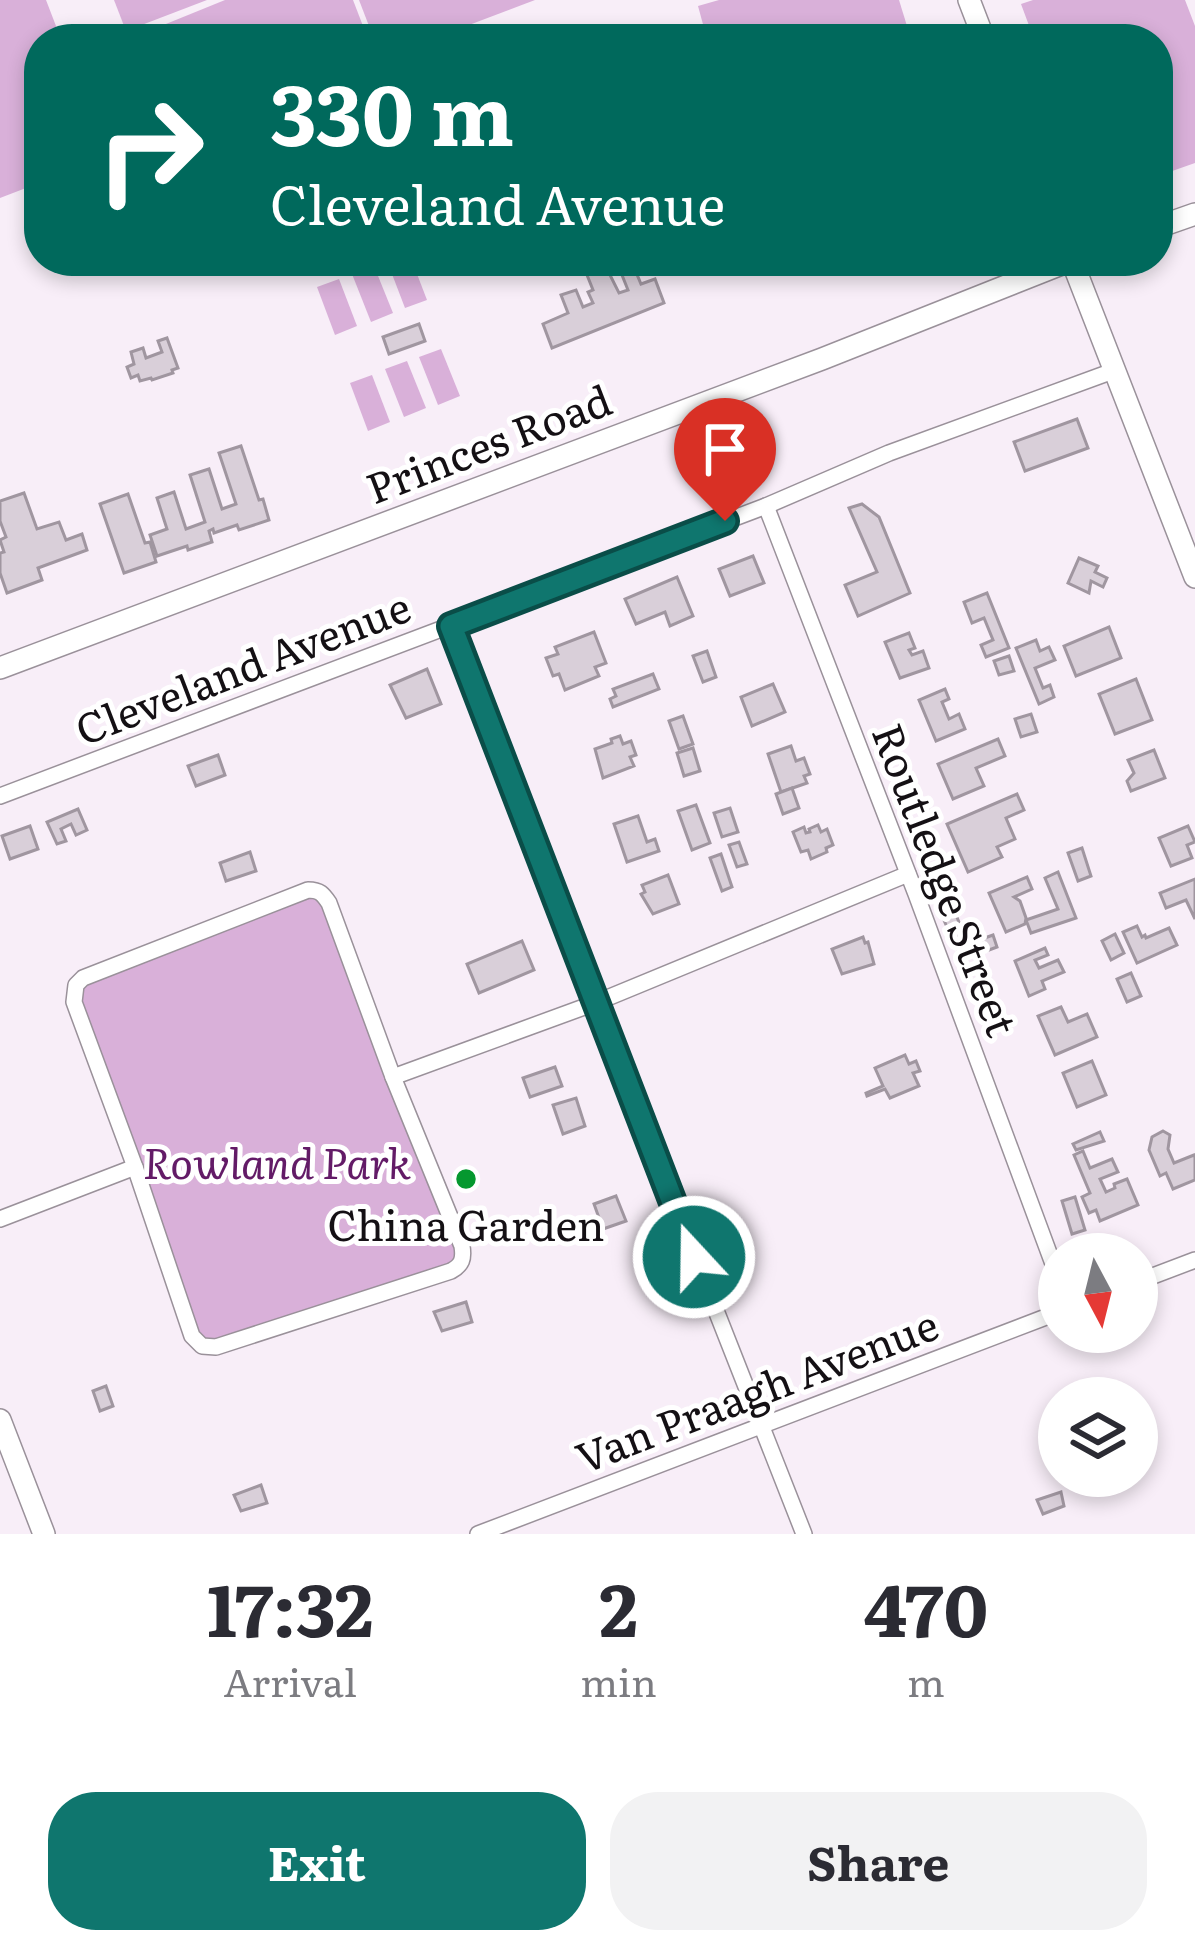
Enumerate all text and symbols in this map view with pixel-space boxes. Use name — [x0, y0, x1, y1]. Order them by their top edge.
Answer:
text: 330 m — [270, 47, 514, 172]
icon: right — [72, 72, 228, 228]
text: Cleveland Avenue — [270, 161, 725, 242]
street label: Princes Road — [357, 367, 619, 517]
pin — [674, 398, 776, 521]
icon: arrive — [692, 416, 758, 482]
street label: Cleveland Avenue — [66, 574, 418, 758]
street label: Routledge Street — [859, 714, 1035, 1044]
park label: Rowland Park — [143, 1130, 411, 1192]
marker: China Garden — [453, 1166, 479, 1192]
place label: China Garden — [327, 1192, 605, 1254]
position arrow — [631, 1194, 757, 1320]
north arrow — [1038, 1233, 1158, 1353]
map controls — [1038, 1233, 1158, 1497]
street label: Van Praagh Avenue — [566, 1291, 946, 1487]
button: layers — [1038, 1377, 1158, 1497]
text: 17:32 — [207, 1552, 373, 1659]
text: 2 — [599, 1552, 638, 1659]
text: 470 — [864, 1552, 988, 1659]
text: Arrival — [224, 1651, 357, 1709]
text: min — [580, 1651, 657, 1709]
text: m — [907, 1651, 945, 1709]
button: Exit — [48, 1792, 586, 1930]
button: Share — [610, 1792, 1147, 1930]

